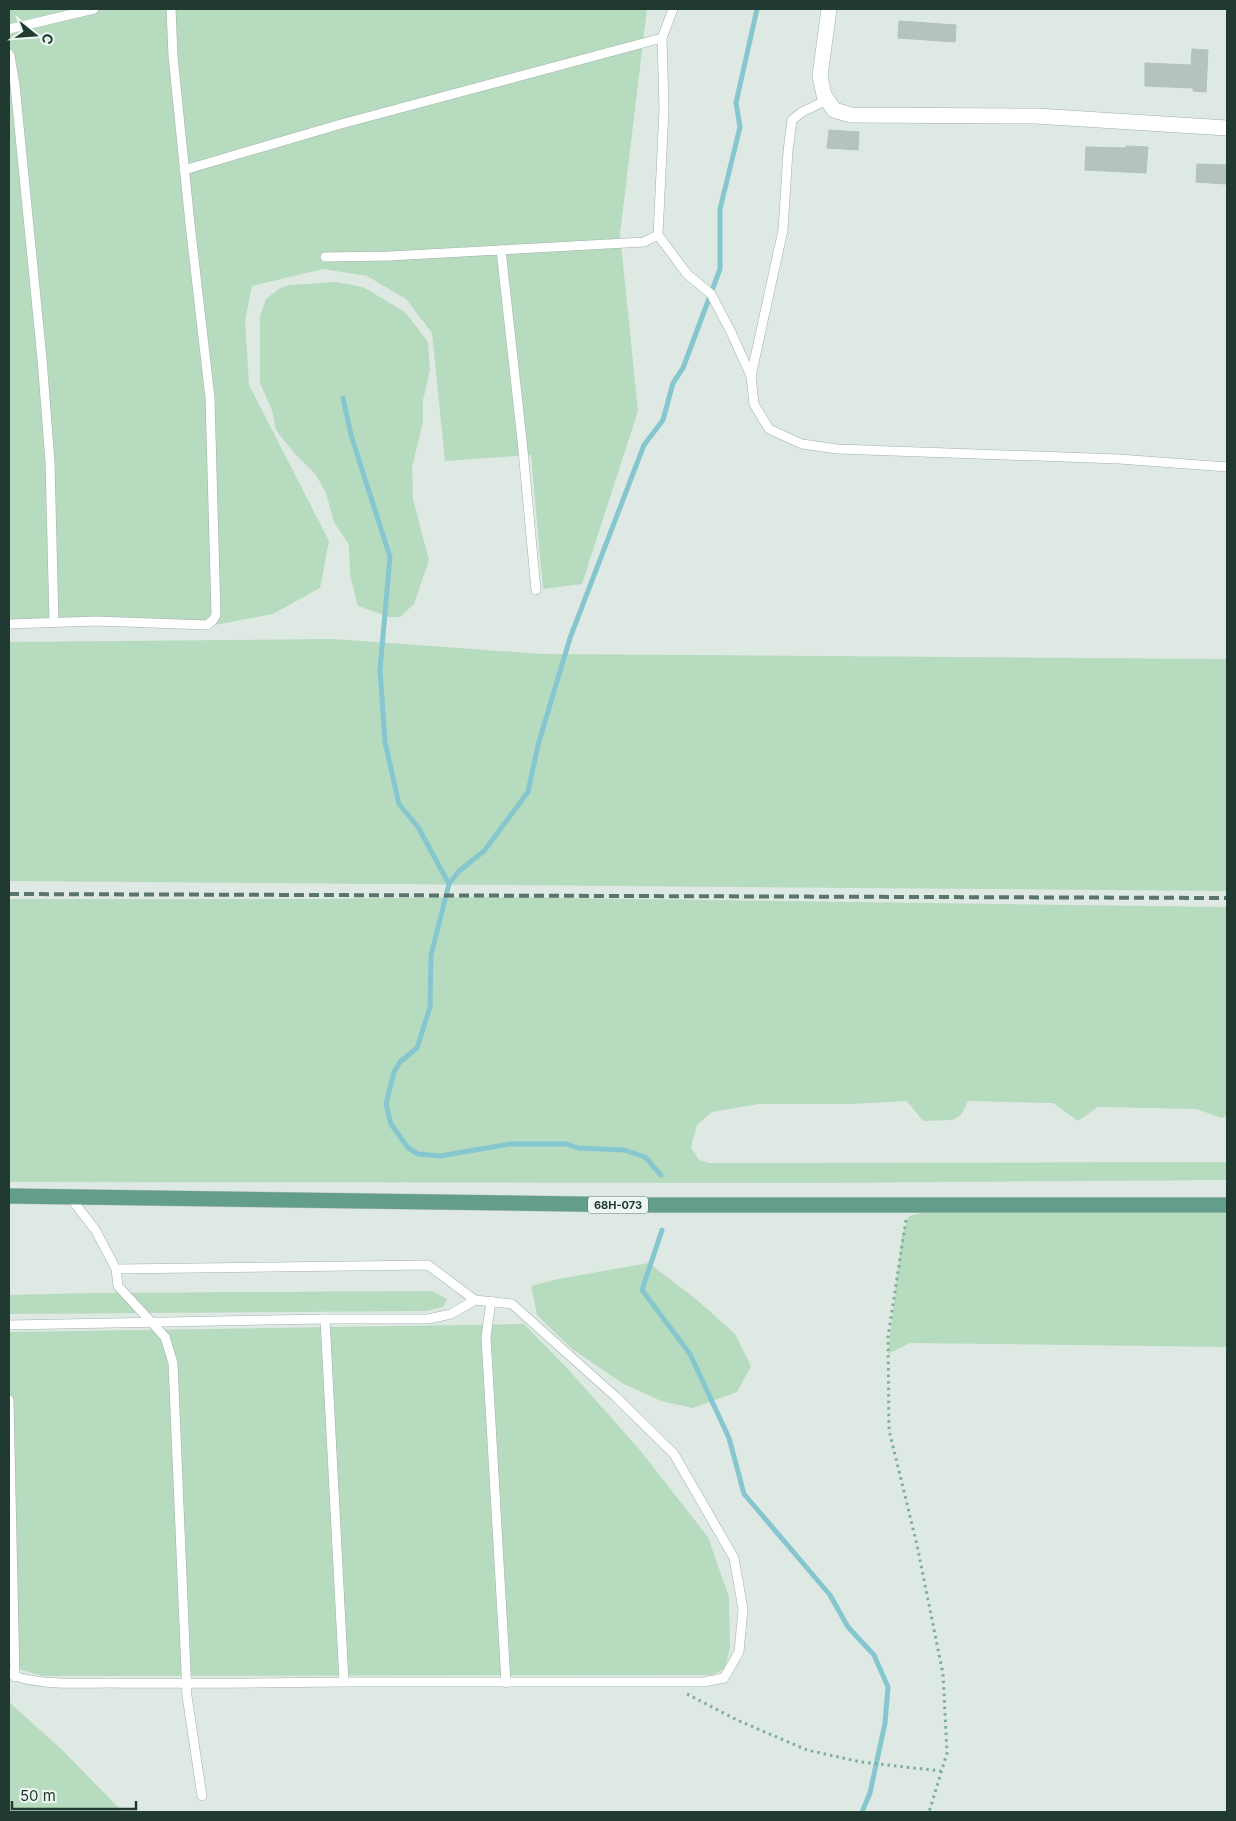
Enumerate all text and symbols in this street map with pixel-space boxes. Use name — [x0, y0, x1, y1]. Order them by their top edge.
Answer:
north arrow — [10, 10, 60, 60]
text: С — [38, 32, 58, 46]
road number: 68Н-073 — [588, 1196, 648, 1214]
scale bar — [12, 1778, 136, 1810]
text: 50 m — [20, 1786, 56, 1805]

